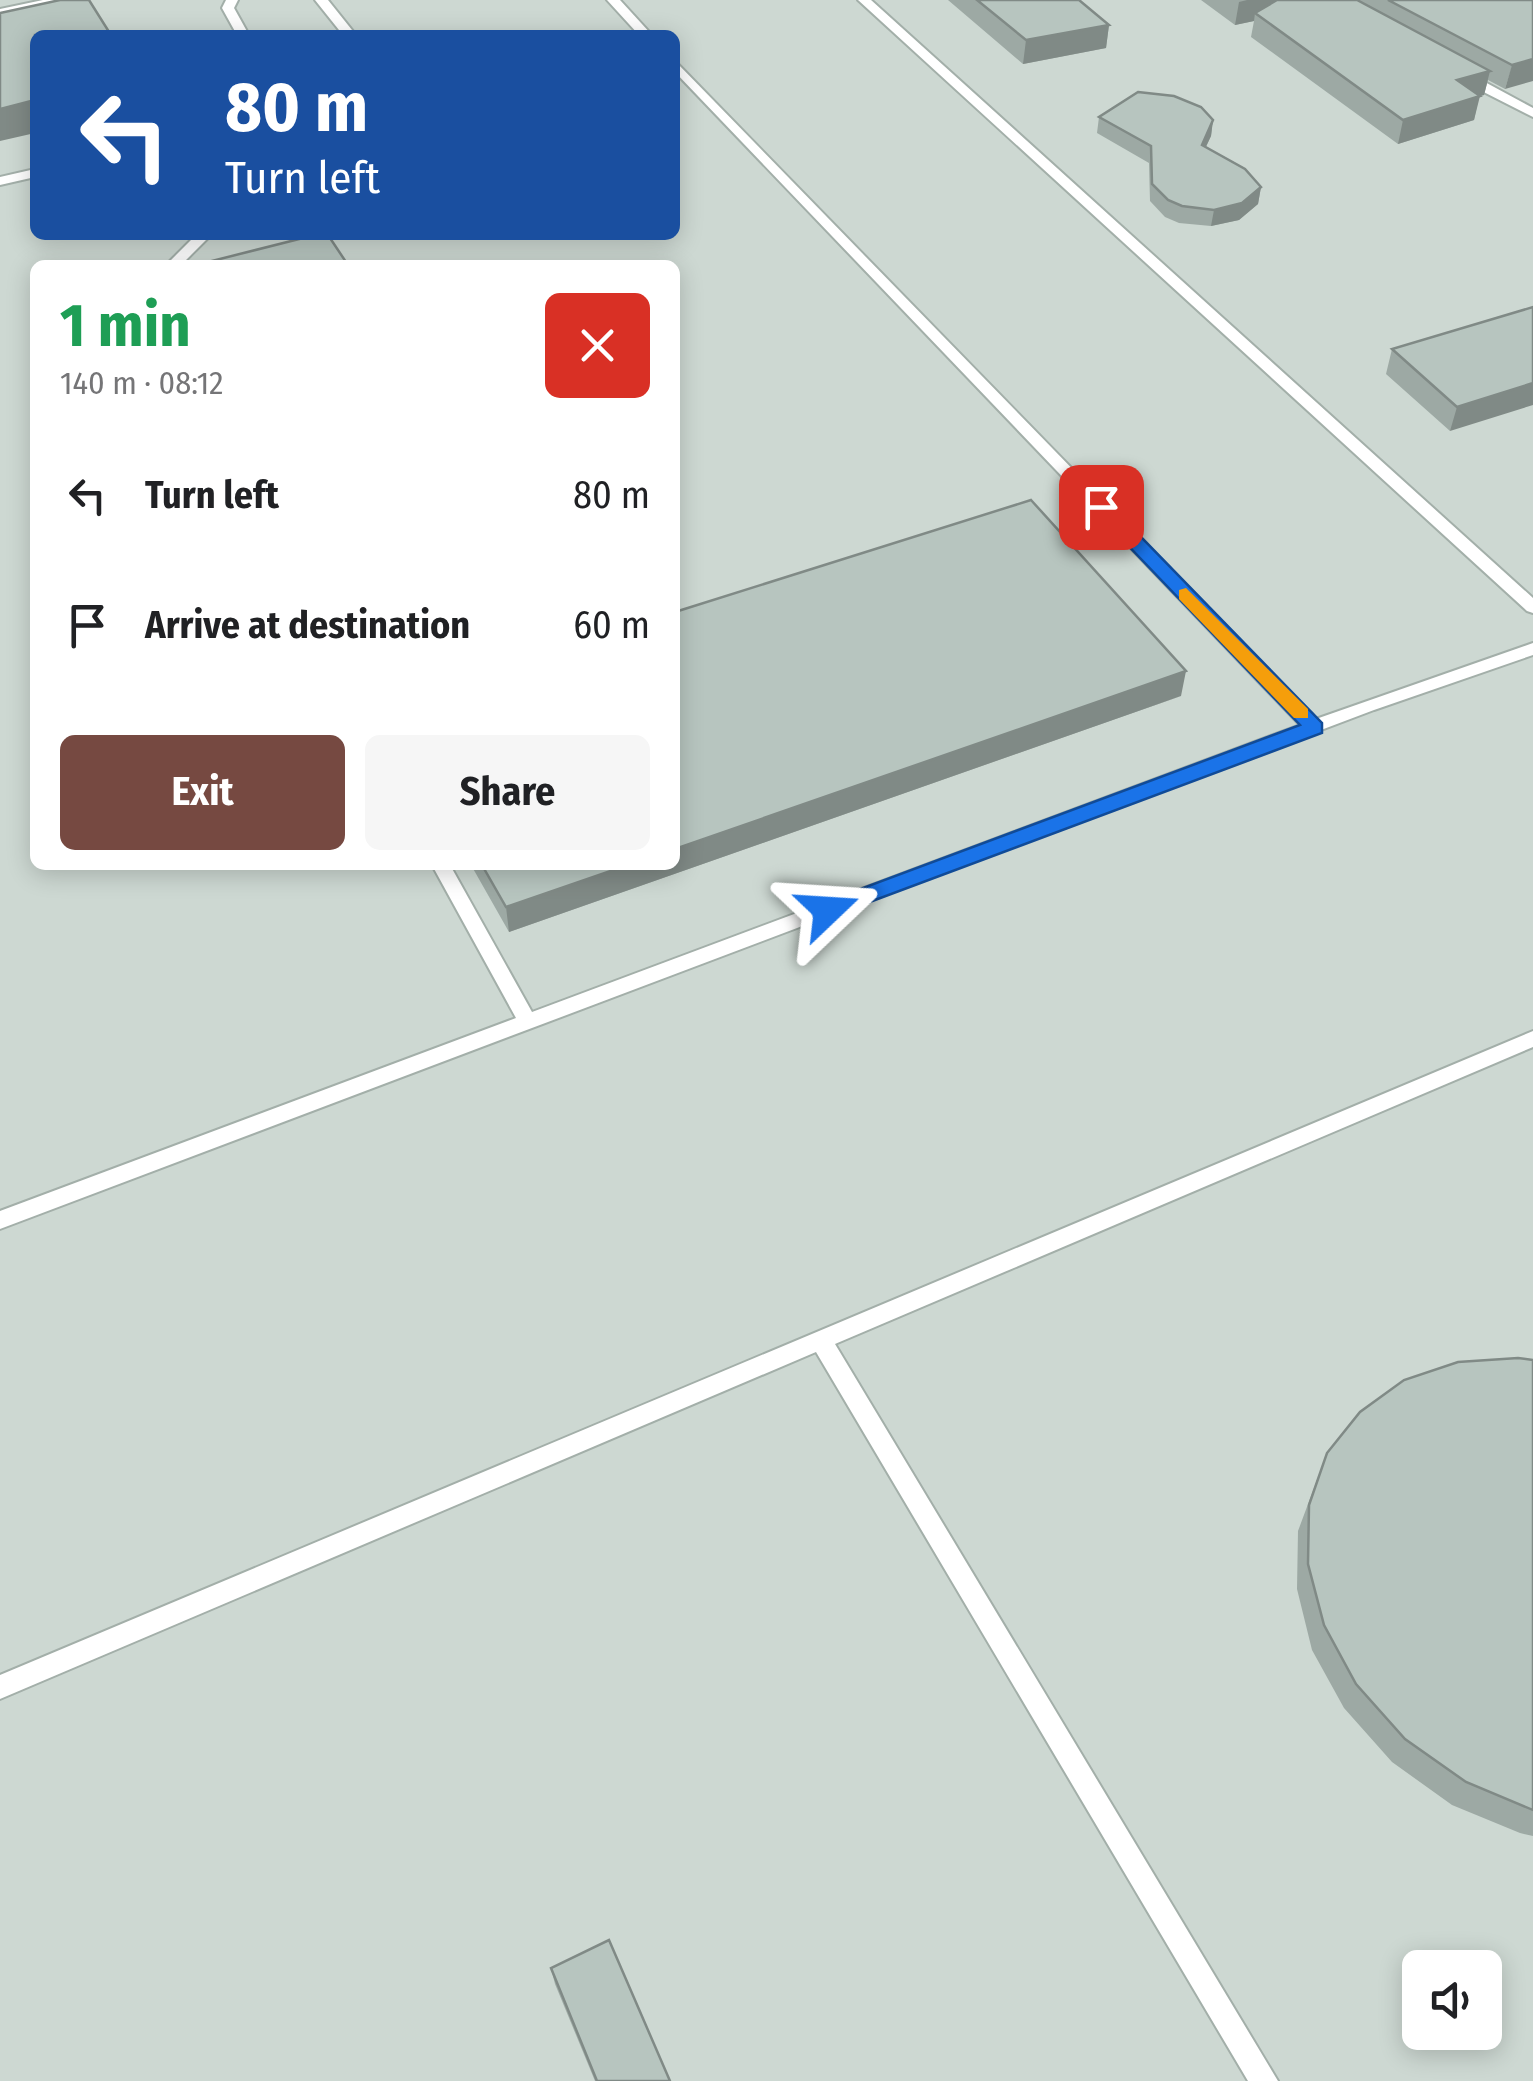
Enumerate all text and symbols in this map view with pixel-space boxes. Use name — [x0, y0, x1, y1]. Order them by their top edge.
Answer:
text: 80 m — [225, 66, 368, 150]
icon: left — [60, 70, 190, 200]
text: Turn left — [225, 151, 380, 205]
text: 1 min — [60, 290, 191, 362]
button: close — [545, 293, 650, 398]
text: 140 m · 08:12 — [60, 364, 223, 402]
pin — [1059, 465, 1144, 550]
icon: left — [60, 468, 115, 523]
text: Turn left — [145, 472, 279, 518]
text: 80 m — [573, 472, 650, 518]
icon: arrive — [1074, 480, 1129, 535]
icon: arrive — [60, 598, 115, 653]
text: Arrive at destination — [145, 602, 470, 648]
text: 60 m — [573, 602, 650, 648]
button: Exit — [60, 735, 345, 850]
button: Share — [365, 735, 650, 850]
position arrow — [776, 858, 880, 962]
map controls — [1402, 1950, 1502, 2050]
button: sound — [1402, 1950, 1502, 2050]

